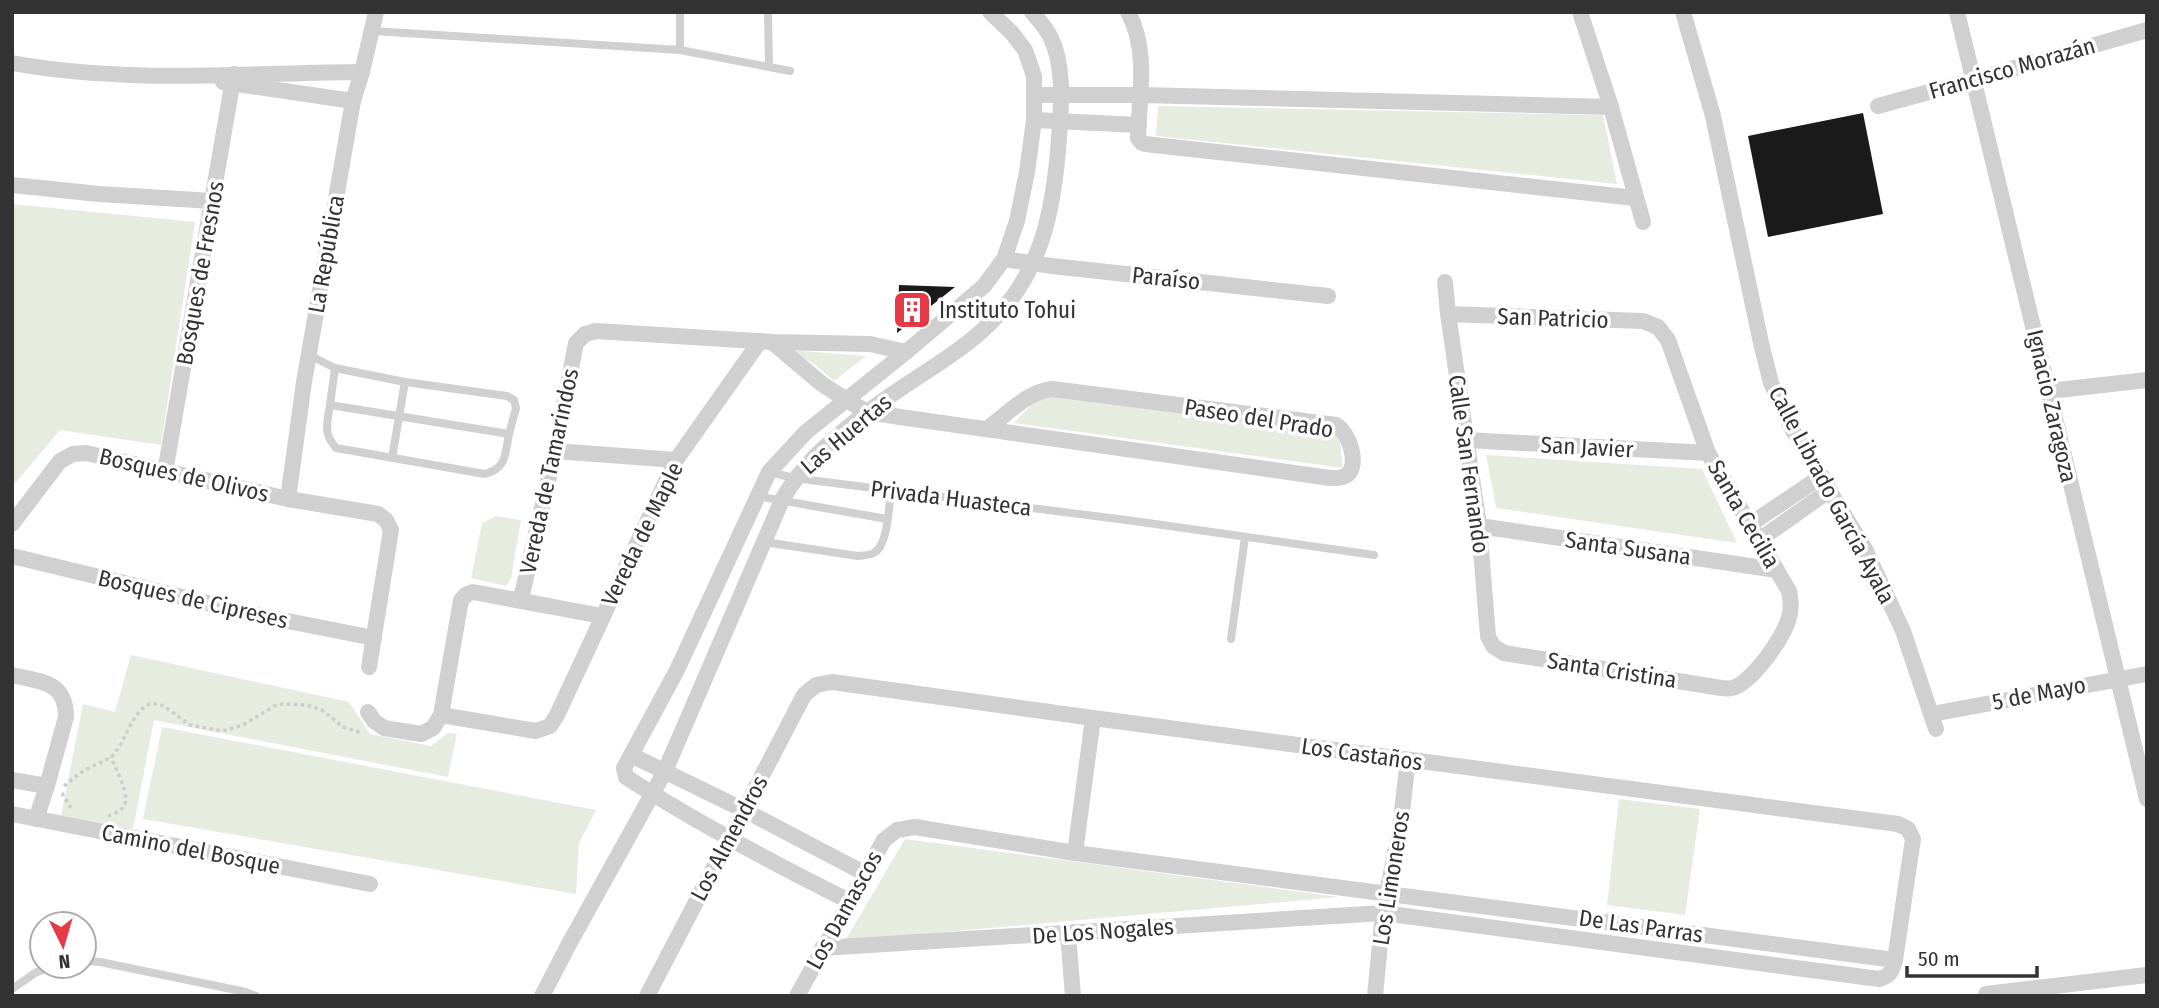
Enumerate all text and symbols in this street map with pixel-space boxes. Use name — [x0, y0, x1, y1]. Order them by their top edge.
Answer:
street label: Francisco Morazán — [1926, 31, 2098, 105]
street label: Bosques de Fresnos — [170, 179, 230, 367]
street label: La República — [302, 193, 350, 315]
street label: Paraíso — [1131, 261, 1201, 295]
building icon: Instituto Tohui — [891, 289, 933, 331]
place label: Instituto Tohui — [939, 296, 1076, 324]
street label: San Patricio — [1497, 302, 1609, 334]
street label: Ignacio Zaragoza — [2021, 327, 2083, 485]
street label: Vereda de Tamarindos — [514, 366, 584, 576]
street label: Calle San Fernando — [1443, 373, 1495, 555]
street label: Calle Librado García Ayala — [1763, 381, 1901, 609]
street label: Las Huertas — [795, 388, 897, 480]
street label: Paseo del Prado — [1183, 392, 1335, 444]
street label: San Javier — [1540, 431, 1634, 463]
street label: Bosques de Olivos — [97, 442, 272, 508]
street label: Santa Cecilia — [1702, 455, 1786, 573]
street label: Vereda de Maple — [595, 458, 689, 610]
street label: Privada Huasteca — [869, 474, 1033, 522]
street label: Santa Susana — [1563, 525, 1693, 571]
street label: Bosques de Cipreses — [95, 564, 291, 635]
street label: Santa Cristina — [1545, 646, 1679, 694]
street label: 5 de Mayo — [1990, 670, 2088, 716]
street label: Los Castaños — [1300, 732, 1425, 776]
street label: Los Almendros — [684, 770, 774, 905]
street label: Los Limoneros — [1367, 809, 1415, 947]
street label: Camino del Bosque — [99, 818, 283, 880]
street label: Los Damascos — [800, 846, 888, 974]
street label: De Las Parras — [1577, 903, 1705, 949]
north arrow — [28, 910, 98, 980]
street label: De Los Nogales — [1031, 912, 1175, 950]
scale bar — [1907, 934, 2036, 978]
text: 50 m — [1918, 946, 1960, 972]
text: N — [58, 949, 71, 973]

